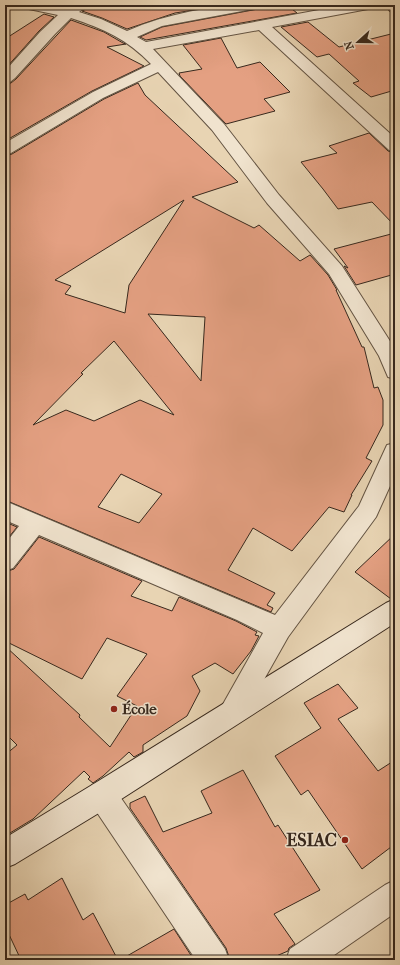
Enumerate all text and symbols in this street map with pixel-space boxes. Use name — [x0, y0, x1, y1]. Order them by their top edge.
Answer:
north arrow — [338, 22, 378, 62]
text: N — [341, 39, 357, 52]
place label: École — [122, 700, 157, 718]
marker: École — [109, 704, 119, 714]
place label: ESIAC — [286, 830, 337, 851]
marker: ESIAC — [340, 835, 350, 845]

